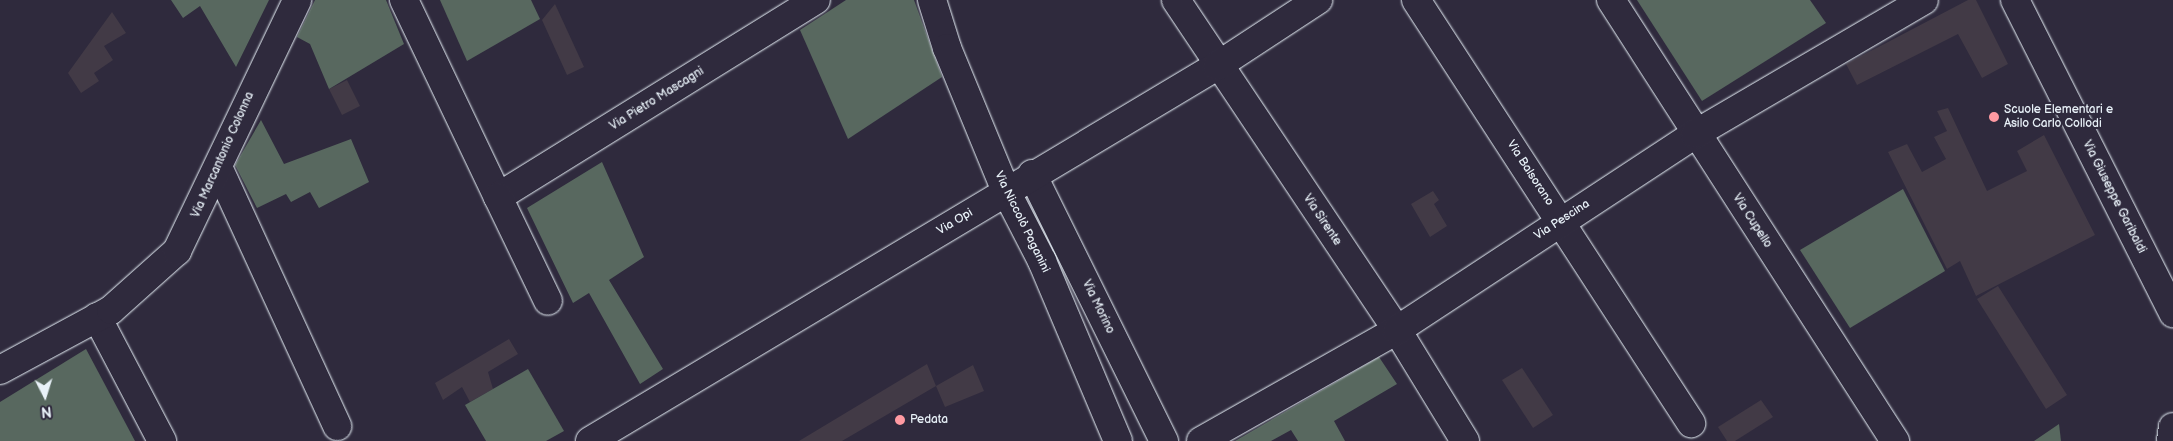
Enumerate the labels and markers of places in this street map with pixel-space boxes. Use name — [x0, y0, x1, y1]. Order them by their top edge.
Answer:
place label: Scuole Elementari e Asilo Carlo Collodi — [2004, 103, 2113, 131]
marker: Scuole Elementari e Asilo Carlo Collodi — [1988, 111, 2000, 123]
place label: Pedata — [910, 413, 948, 427]
marker: Pedata — [894, 414, 906, 426]

